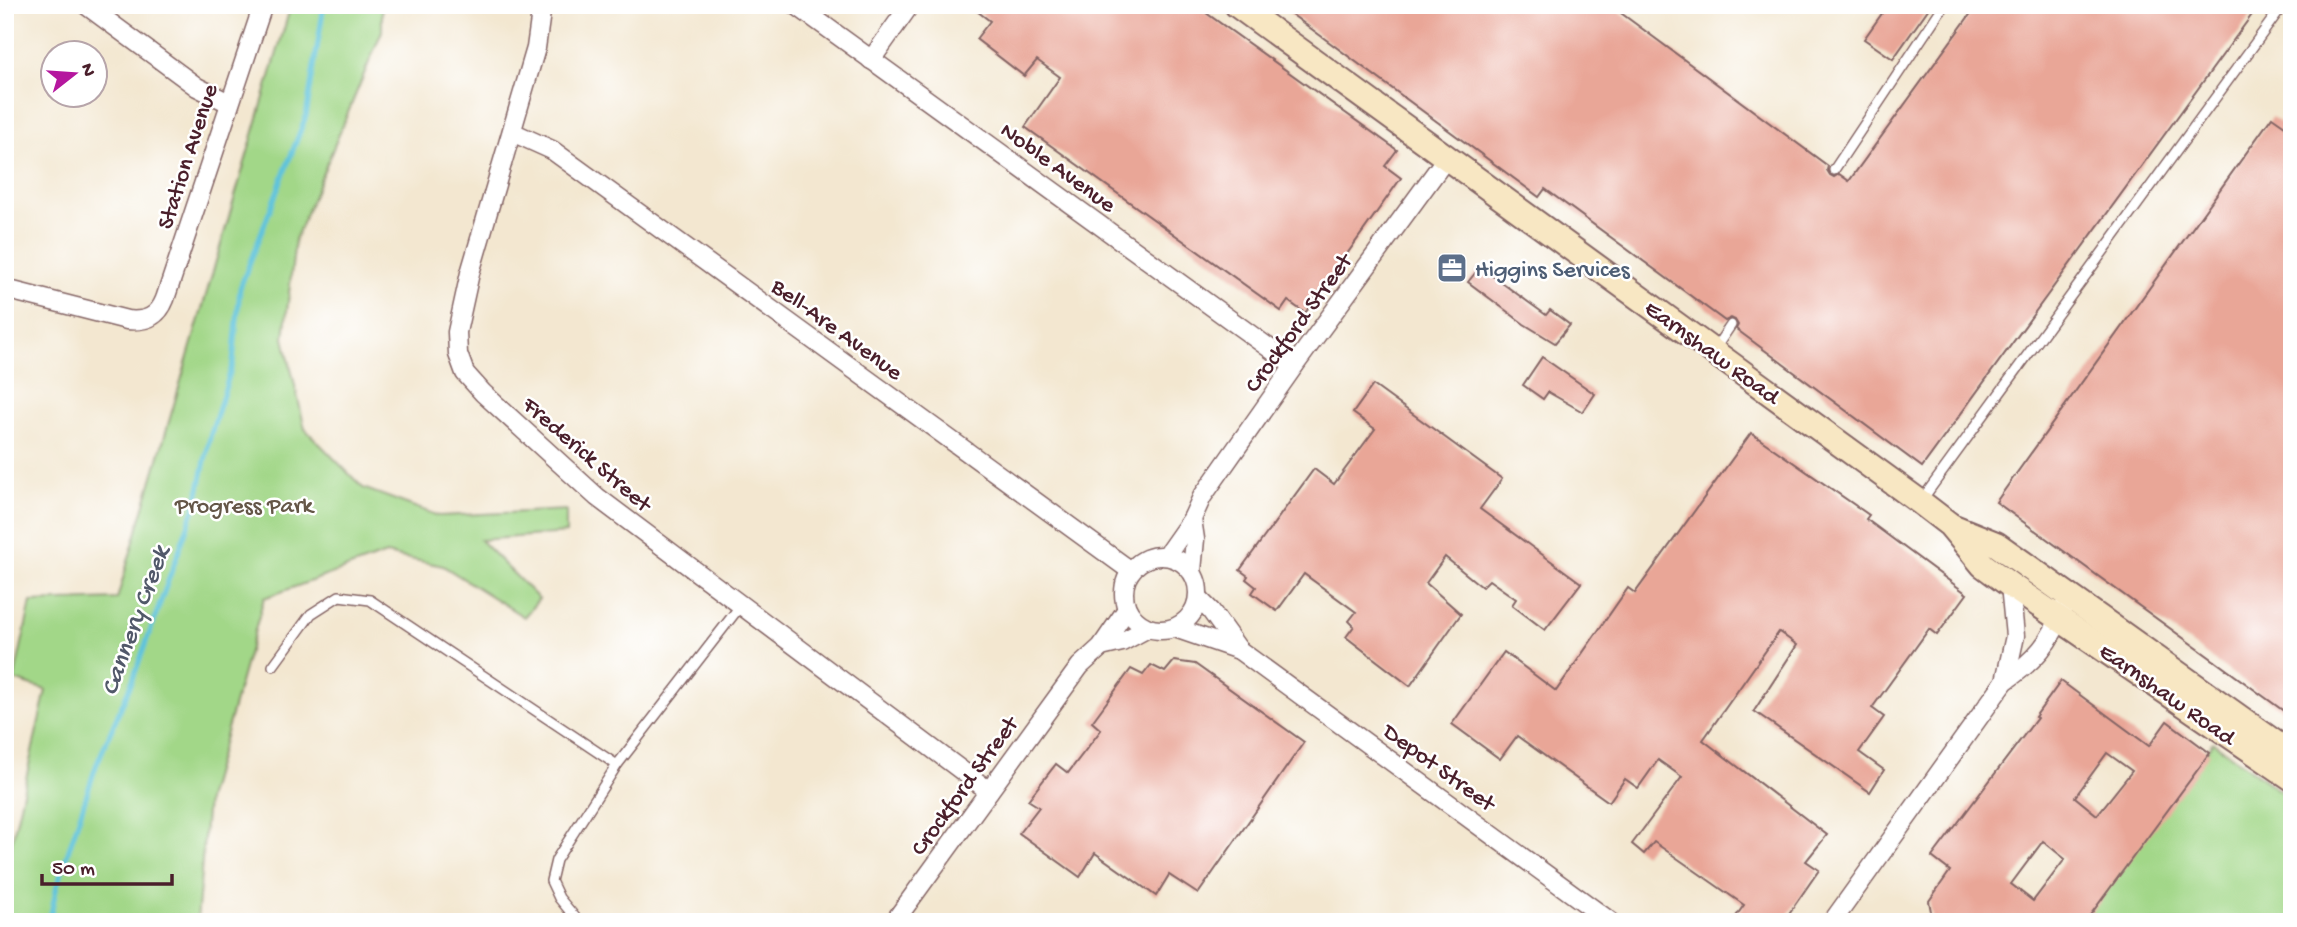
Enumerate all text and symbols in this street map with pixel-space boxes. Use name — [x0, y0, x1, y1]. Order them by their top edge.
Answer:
north arrow — [38, 38, 108, 108]
text: N — [74, 61, 100, 79]
street label: Station Avenue — [152, 80, 227, 233]
street label: Noble Avenue — [993, 117, 1121, 221]
street label: Crockford Street — [1240, 247, 1361, 399]
office icon: Higgins Services — [1435, 251, 1469, 285]
place label: Higgins Services — [1475, 257, 1631, 286]
street label: Bell-Are Avenue — [764, 273, 908, 389]
street label: Earnshaw Road — [1638, 295, 1786, 414]
street label: Frederick Street — [514, 391, 658, 521]
park label: Progress Park — [174, 493, 315, 522]
water label: Cannery Creek — [96, 540, 179, 700]
street label: Earnshaw Road — [2092, 638, 2241, 755]
street label: Crockford Street — [906, 710, 1027, 862]
street label: Depot Street — [1374, 717, 1502, 821]
scale bar — [42, 843, 172, 887]
text: 50 m — [52, 858, 95, 883]

